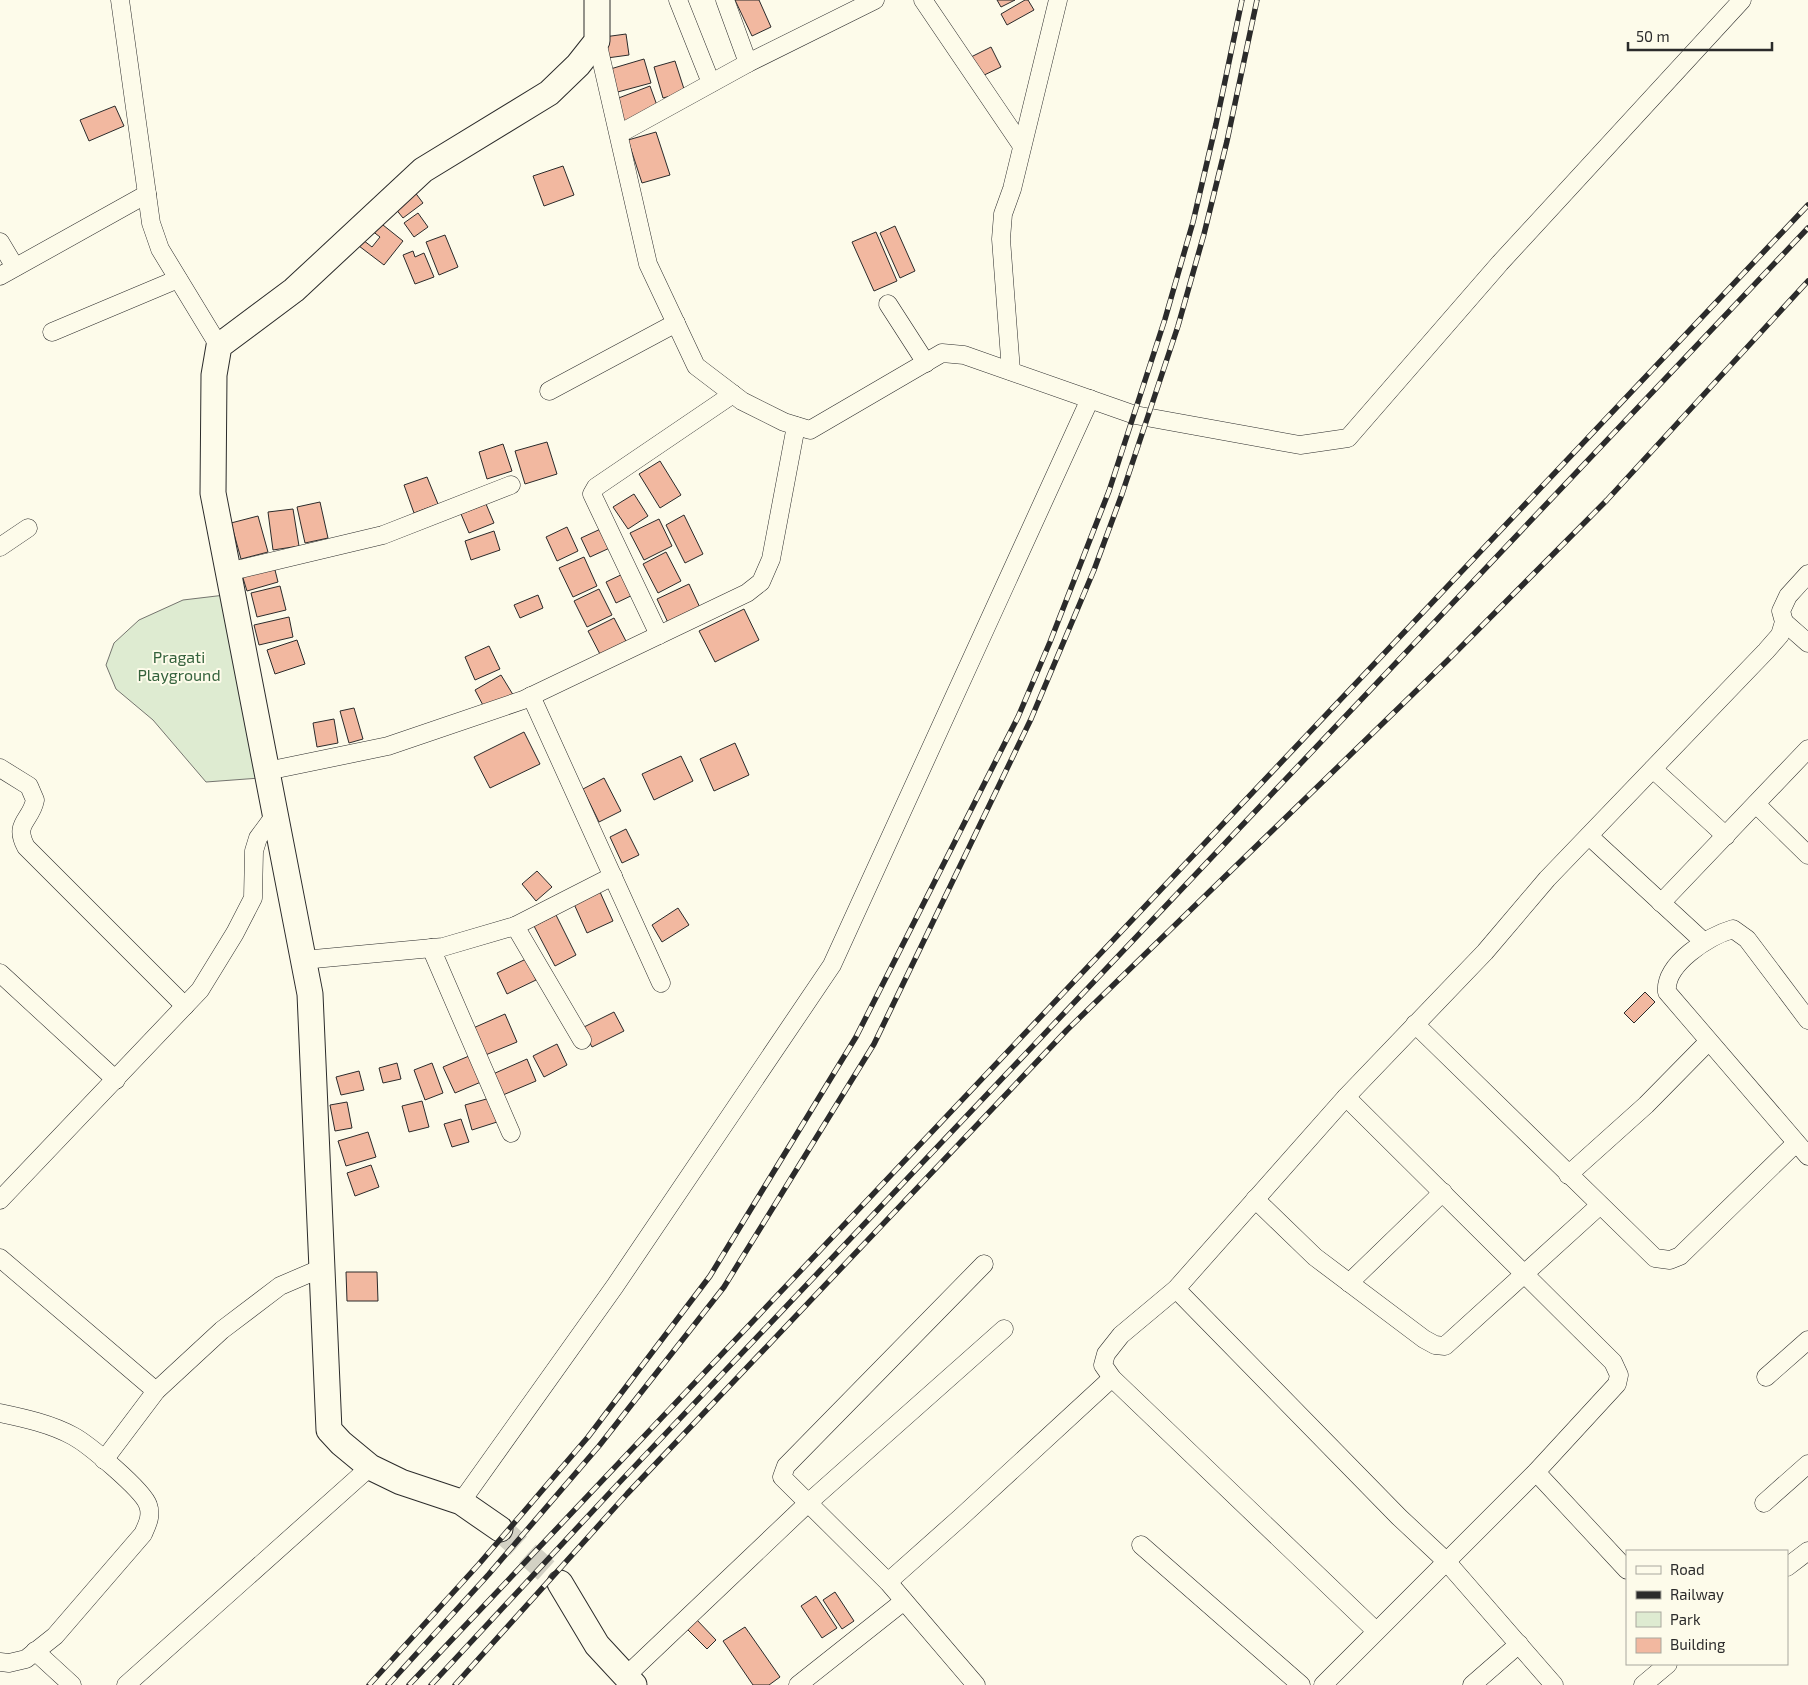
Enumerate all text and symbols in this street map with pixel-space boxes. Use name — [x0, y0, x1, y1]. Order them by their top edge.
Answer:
scale bar — [1628, 20, 1772, 52]
text: 50 m — [1636, 27, 1670, 45]
park label: Pragati Playground — [137, 647, 221, 684]
legend — [1626, 1550, 1788, 1665]
text: Road — [1670, 1560, 1705, 1578]
text: Railway — [1670, 1585, 1724, 1603]
text: Park — [1670, 1610, 1701, 1628]
text: Building — [1670, 1635, 1726, 1653]

